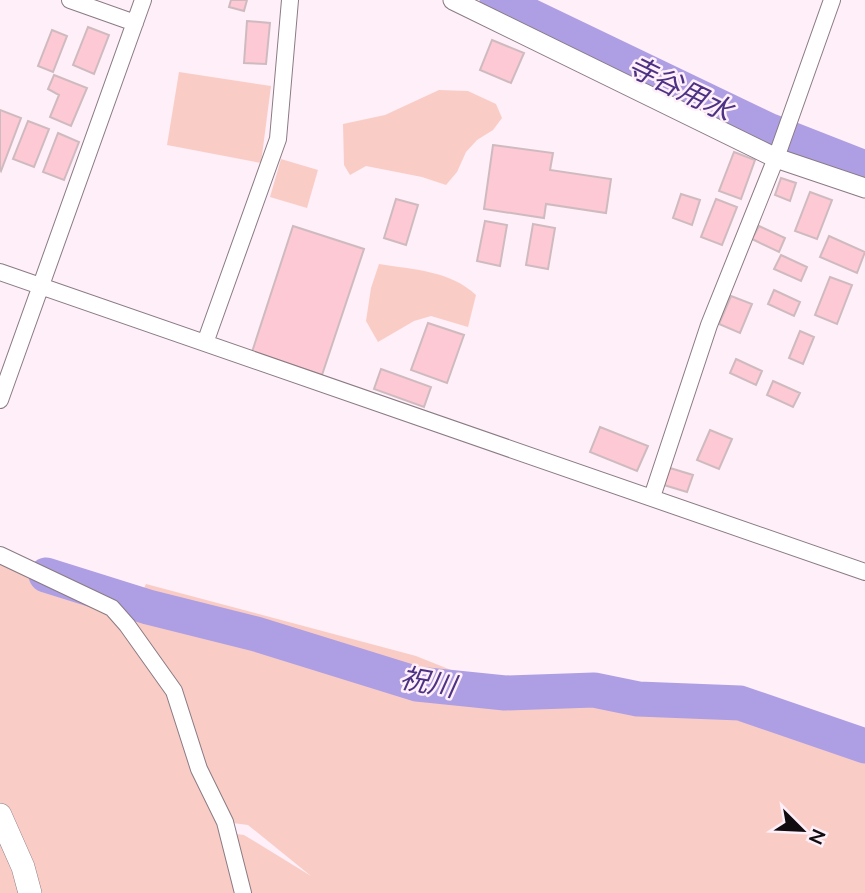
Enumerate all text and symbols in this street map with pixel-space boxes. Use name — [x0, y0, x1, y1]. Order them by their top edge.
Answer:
water label: 寺谷用水 — [622, 47, 741, 129]
water label: 祝川 — [397, 659, 462, 704]
north arrow — [767, 795, 837, 865]
text: N — [804, 825, 831, 848]

